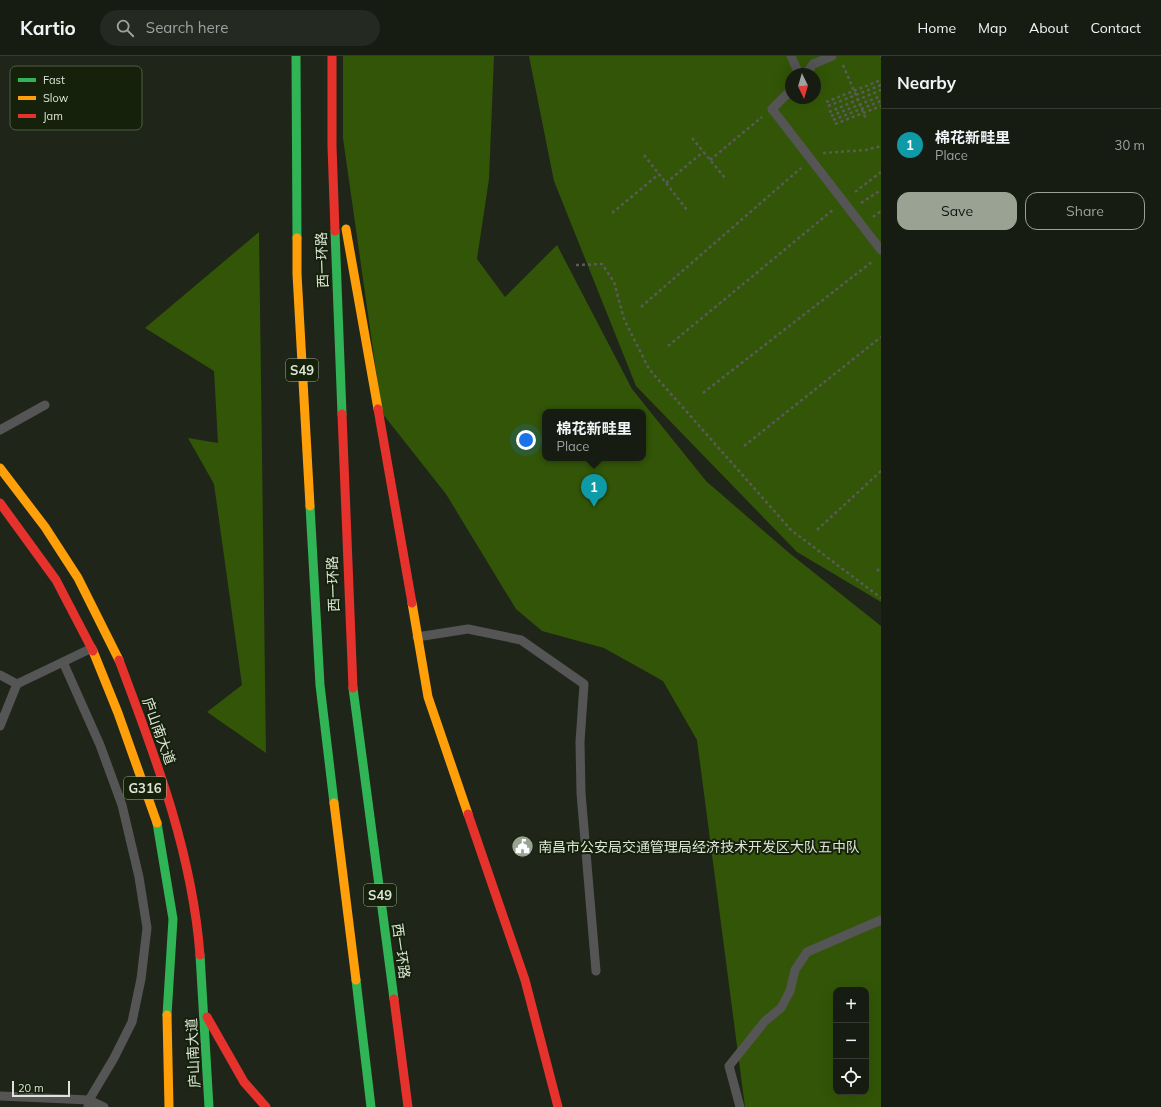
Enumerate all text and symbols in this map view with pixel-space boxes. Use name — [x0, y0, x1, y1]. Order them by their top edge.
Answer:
search box — [100, 10, 380, 46]
text: Kartio — [20, 16, 76, 40]
icon: search — [114, 17, 136, 39]
text: Search here — [146, 18, 228, 37]
text: Home — [917, 19, 956, 37]
text: Map — [978, 19, 1007, 37]
text: About — [1029, 19, 1069, 37]
text: Contact — [1091, 19, 1141, 37]
legend — [10, 66, 142, 130]
north arrow — [785, 68, 821, 104]
text: Nearby — [897, 72, 956, 93]
text: Fast — [43, 73, 65, 87]
text: Slow — [43, 91, 69, 105]
text: Jam — [43, 109, 63, 123]
text: 棉花新畦里 — [935, 128, 1010, 147]
text: 1 — [906, 137, 914, 153]
text: 30 m — [1115, 137, 1145, 153]
text: Place — [935, 147, 968, 163]
button: Save — [897, 192, 1017, 230]
button: Share — [1025, 192, 1145, 230]
street label: 西一环路 — [312, 232, 332, 288]
road number: S49 — [286, 359, 318, 381]
popup — [542, 409, 646, 461]
text: 棉花新畦里 — [556, 419, 632, 438]
your location — [516, 430, 536, 450]
text: Place — [556, 438, 589, 454]
pin: 1 — [581, 474, 607, 507]
street label: 西一环路 — [323, 556, 343, 612]
street label: 庐山南大道 — [139, 695, 179, 767]
road number: G316 — [124, 777, 166, 799]
public building icon: 南昌市公安局交通管理局经济技术开发区大队五中队 — [509, 834, 535, 860]
place label: 南昌市公安局交通管理局经济技术开发区大队五中队 — [538, 838, 860, 856]
road number: S49 — [364, 884, 396, 906]
street label: 西一环路 — [388, 922, 414, 980]
map controls — [833, 987, 869, 1095]
button: + — [833, 987, 869, 1023]
street label: 庐山南大道 — [182, 1018, 204, 1088]
button: − — [833, 1023, 869, 1059]
button: locate — [833, 1059, 869, 1095]
scale bar — [12, 1079, 70, 1098]
text: 20 m — [18, 1081, 44, 1095]

